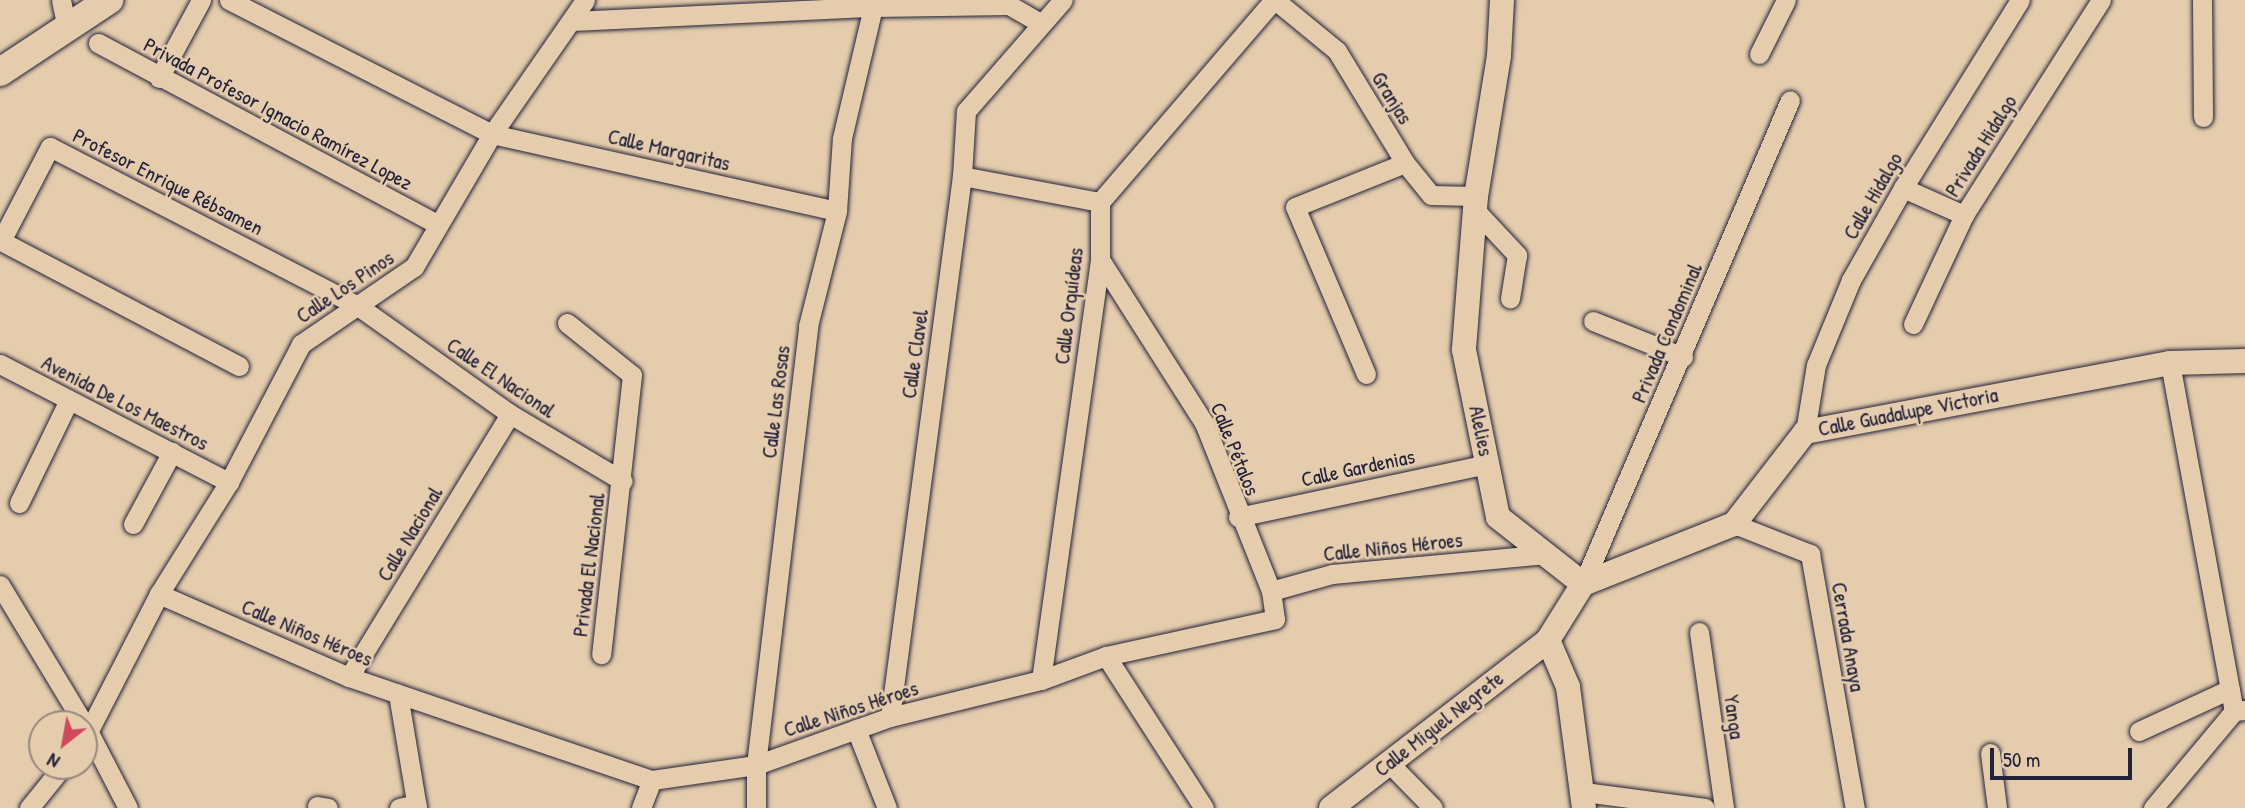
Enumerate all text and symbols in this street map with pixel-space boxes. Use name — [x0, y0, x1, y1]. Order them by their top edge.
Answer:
street label: Privada Profesor Ignacio Ramírez Lopez — [139, 32, 417, 196]
street label: Granjas — [1366, 67, 1418, 129]
street label: Privada Hidalgo — [1940, 91, 2022, 201]
street label: Profesor Enrique Rébsamen — [69, 123, 267, 241]
street label: Calle Margaritas — [605, 124, 733, 176]
street label: Calle Hidalgo — [1838, 148, 1908, 244]
street label: Calle Los Pinos — [292, 245, 398, 329]
street label: Calle Orquídeas — [1049, 246, 1089, 366]
street label: Privada Condominal — [1626, 259, 1708, 407]
street label: Calle Clavel — [896, 308, 934, 400]
street label: Calle El Nacional — [442, 332, 560, 424]
street label: Calle Las Rosas — [757, 344, 795, 460]
street label: Avenida De Los Maestros — [37, 350, 213, 456]
street label: Calle Guadalupe Victoria — [1816, 382, 2000, 442]
street label: Calle Pétalos — [1205, 399, 1265, 499]
street label: Alelies — [1463, 403, 1499, 459]
street label: Calle Gardenias — [1299, 444, 1417, 492]
street label: Calle Nacional — [372, 482, 448, 586]
street label: Privada El Nacional — [568, 492, 610, 638]
street label: Calle Niños Héroes — [1322, 527, 1464, 567]
street label: Cerrada Anaya — [1826, 580, 1870, 694]
street label: Calle Niños Héroes — [238, 594, 376, 672]
street label: Calle Miguel Negrete — [1370, 666, 1508, 782]
street label: Calle Niños Héroes — [781, 675, 921, 743]
street label: Yanga — [1718, 693, 1750, 741]
north arrow — [28, 710, 98, 780]
scale bar — [1993, 734, 2135, 778]
text: 50 m — [2003, 745, 2040, 774]
text: N — [42, 748, 64, 775]

